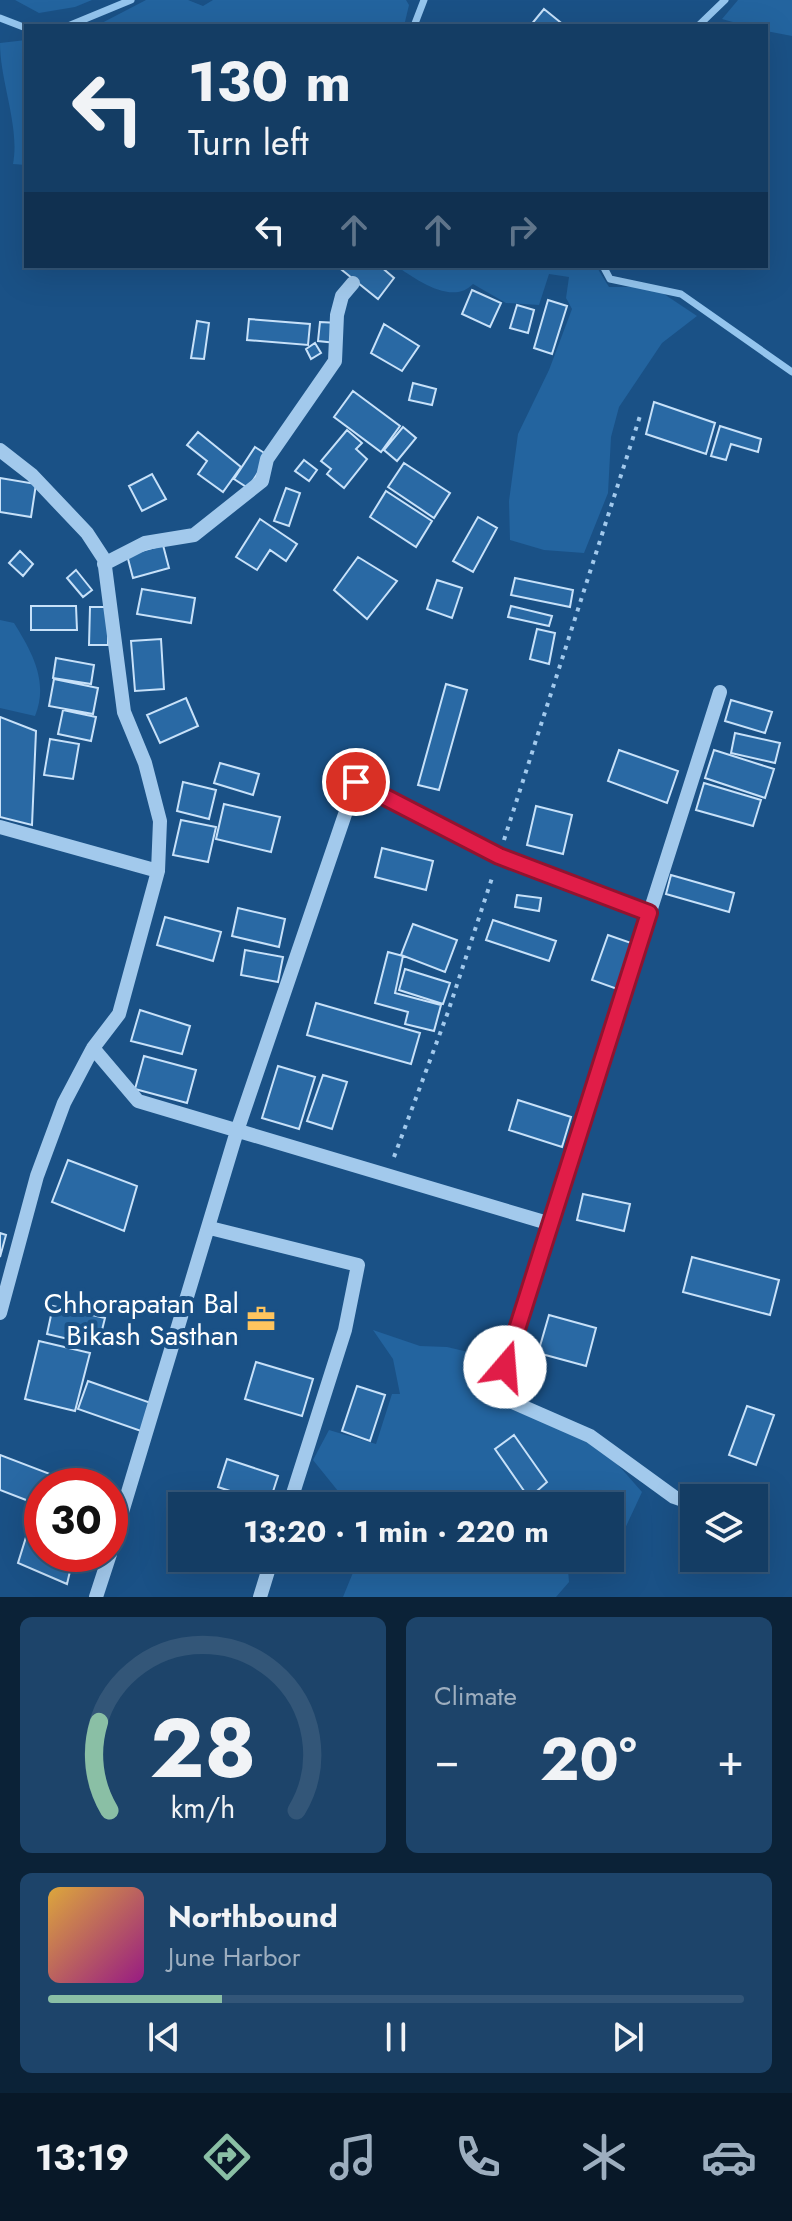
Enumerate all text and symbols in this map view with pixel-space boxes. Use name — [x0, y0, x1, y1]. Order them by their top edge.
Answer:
text: 130 m — [188, 41, 351, 122]
icon: left — [56, 56, 160, 160]
text: Turn left — [188, 116, 309, 168]
icon: left — [248, 208, 292, 252]
icon: ahead — [332, 208, 376, 252]
icon: ahead — [416, 208, 460, 252]
icon: right — [500, 208, 544, 252]
pin — [322, 748, 390, 816]
icon: arrive — [334, 760, 378, 804]
place label: Chhorapatan Bal Bikash Sasthan — [44, 1283, 239, 1356]
office icon: Chhorapatan Bal Bikash Sasthan — [246, 1304, 276, 1334]
position arrow — [463, 1325, 547, 1409]
speed limit sign: 30 — [24, 1468, 128, 1572]
map controls — [680, 1484, 768, 1572]
button: layers — [680, 1484, 768, 1572]
text: 13:20 · 1 min · 220 m — [243, 1510, 549, 1553]
text: Climate — [434, 1677, 517, 1715]
text: 28 — [150, 1688, 256, 1808]
text: 20° — [540, 1716, 637, 1803]
text: − — [434, 1728, 460, 1792]
text: + — [717, 1728, 744, 1792]
text: km/h — [171, 1787, 235, 1829]
text: Northbound — [168, 1895, 338, 1938]
text: June Harbor — [168, 1938, 301, 1976]
icon: previous — [142, 2015, 186, 2059]
icon: pause — [374, 2015, 418, 2059]
icon: next — [606, 2015, 650, 2059]
icon: directions — [199, 2129, 255, 2185]
icon: music — [325, 2129, 381, 2185]
icon: phone — [450, 2129, 506, 2185]
icon: climate — [576, 2129, 632, 2185]
icon: car — [701, 2129, 757, 2185]
text: 13:19 — [35, 2131, 129, 2183]

